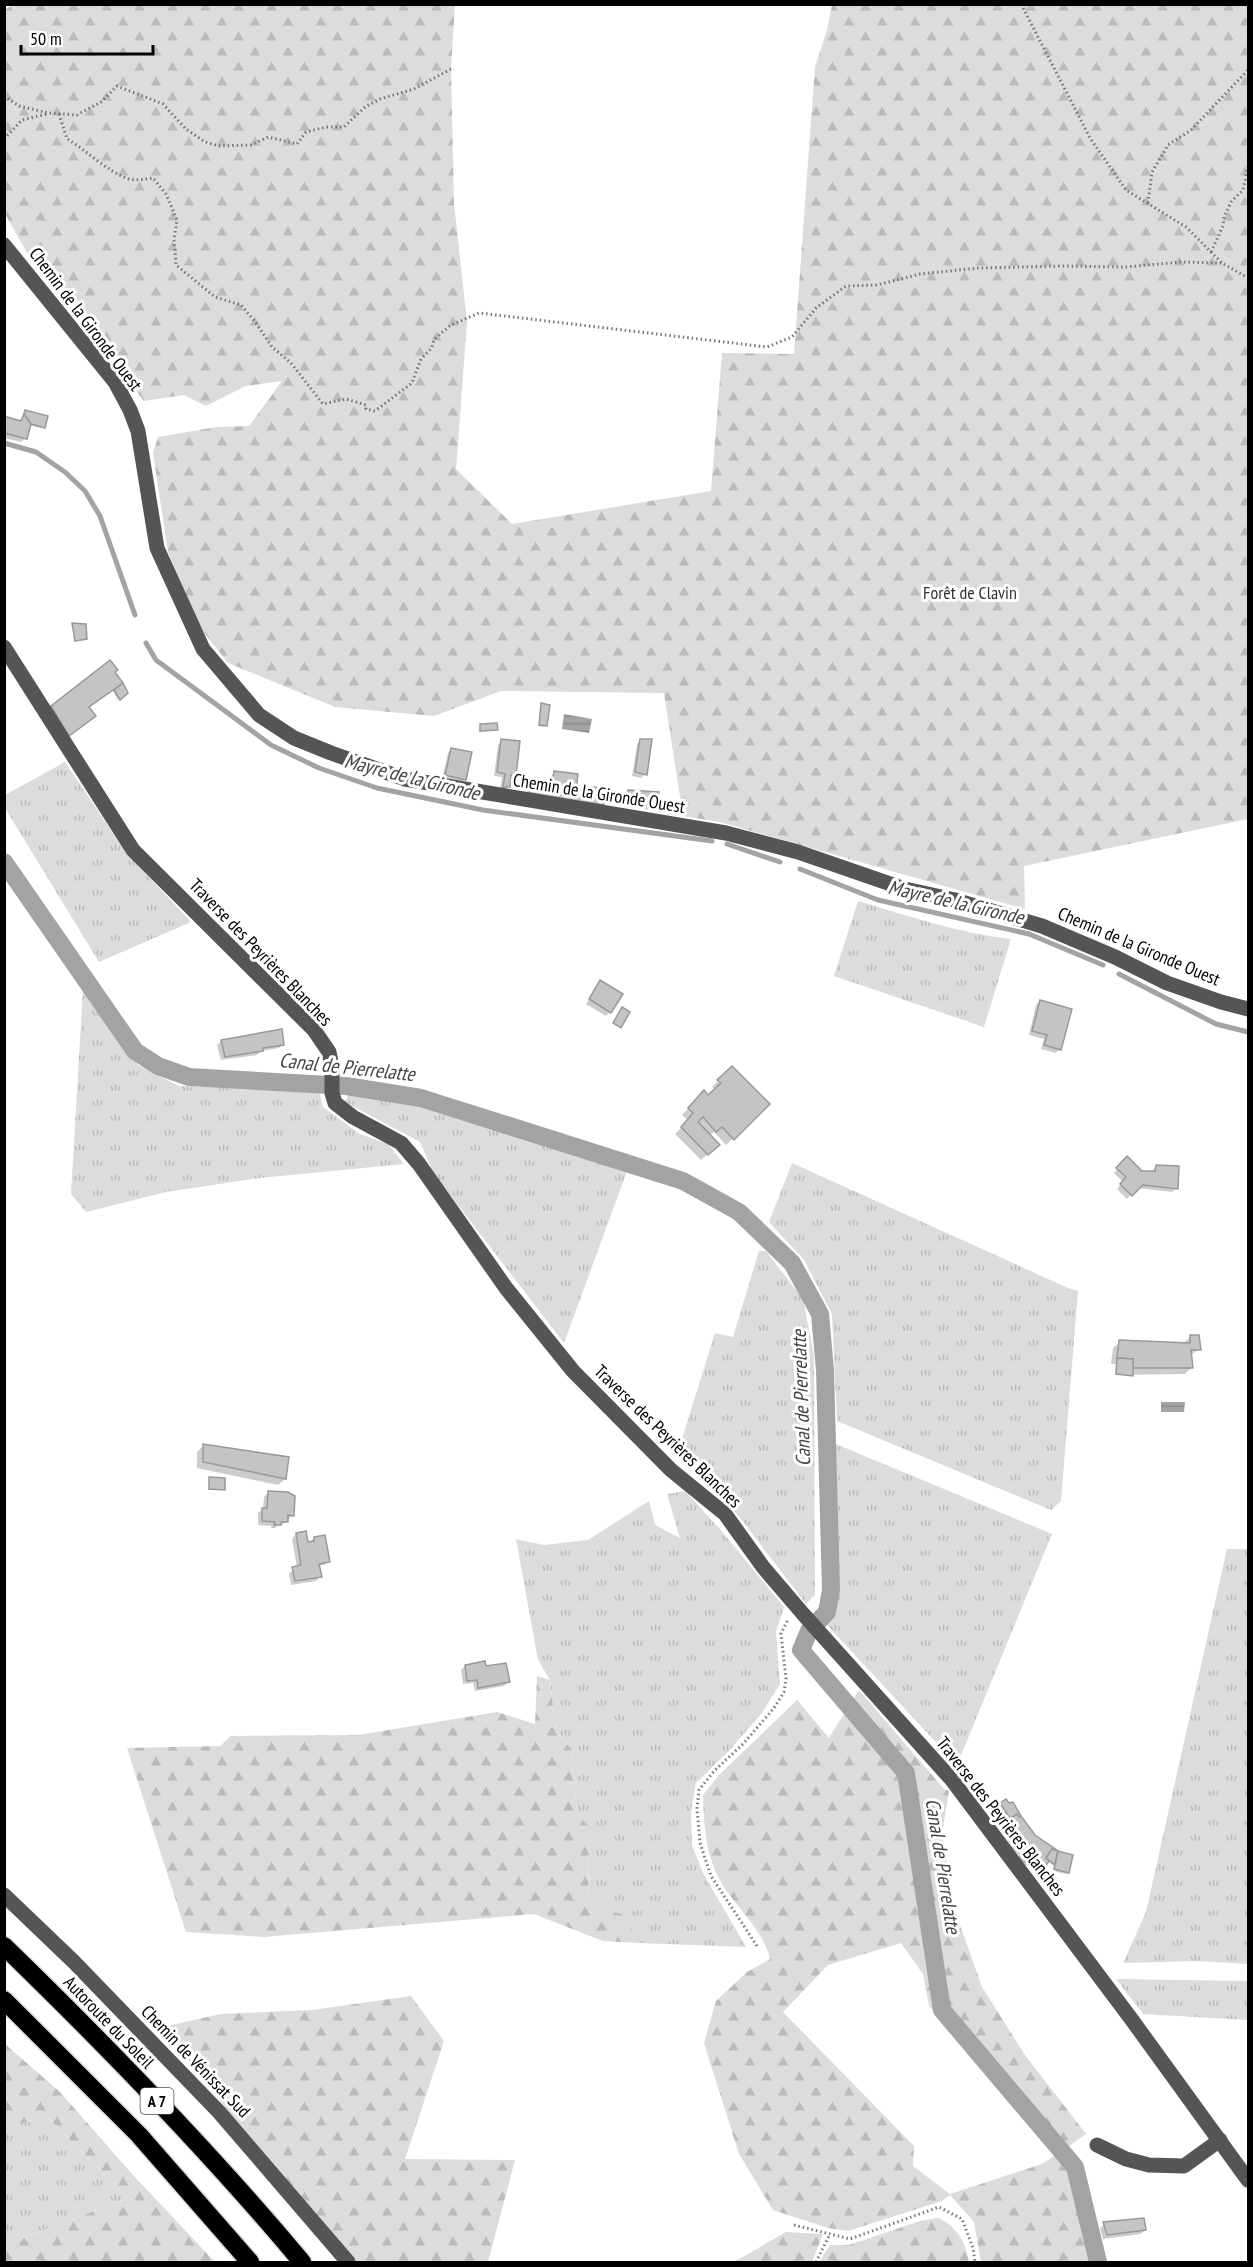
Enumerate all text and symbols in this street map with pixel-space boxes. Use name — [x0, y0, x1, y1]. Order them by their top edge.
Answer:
scale bar — [21, 18, 153, 56]
text: 50 m — [30, 27, 62, 50]
street label: Chemin de la Gironde Ouest — [25, 243, 148, 395]
park label: Forêt de Clavin — [923, 581, 1017, 604]
water label: Mayre de la Gironde — [342, 748, 484, 807]
street label: Chemin de la Gironde Ouest — [511, 768, 687, 818]
street label: Traverse des Peyrières Blanches — [185, 873, 337, 1031]
water label: Mayre de la Gironde — [886, 874, 1028, 931]
street label: Chemin de la Gironde Ouest — [1055, 901, 1224, 991]
water label: Canal de Pierrelatte — [278, 1047, 418, 1087]
water label: Canal de Pierrelatte — [786, 1328, 816, 1467]
street label: Traverse des Peyrières Blanches — [589, 1360, 747, 1512]
street label: Traverse des Peyrières Blanches — [932, 1732, 1070, 1900]
water label: Canal de Pierrelatte — [919, 1797, 967, 1937]
street label: Autoroute du Soleil — [59, 1971, 160, 2074]
street label: Chemin de Vénissat Sud — [136, 2000, 256, 2122]
road number: A 7 — [140, 2088, 174, 2114]

